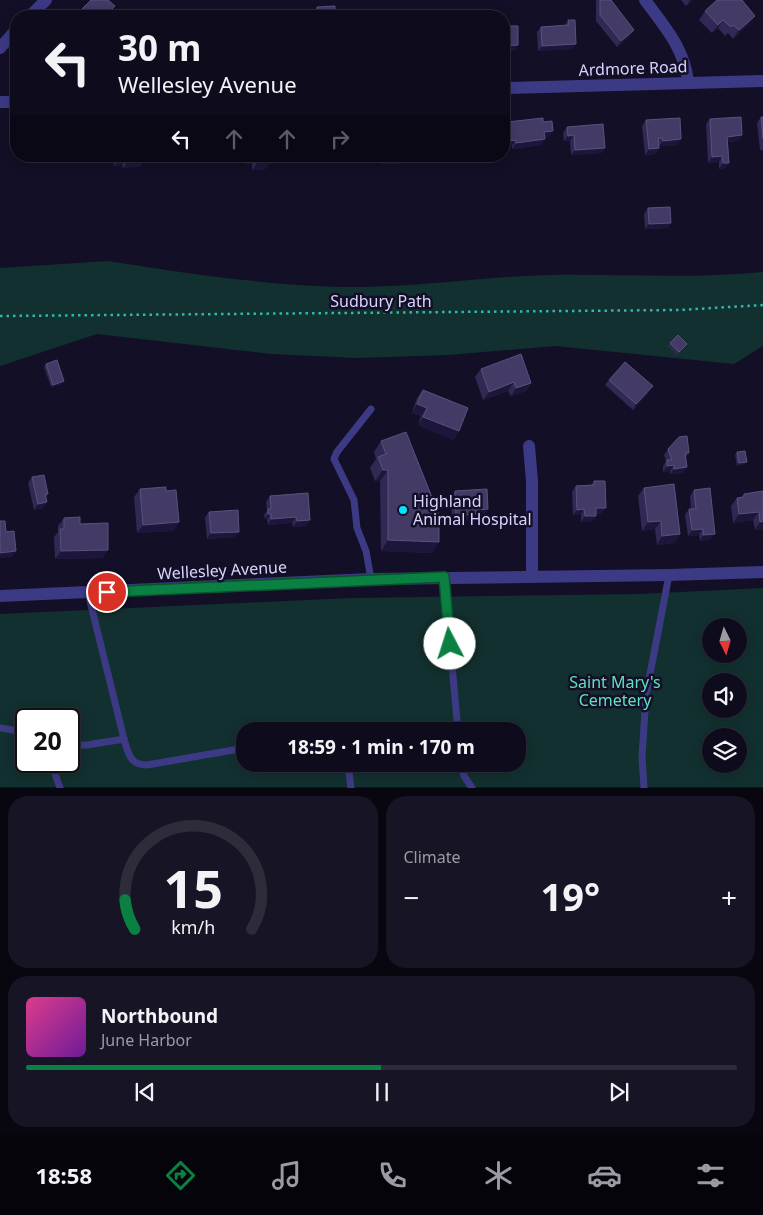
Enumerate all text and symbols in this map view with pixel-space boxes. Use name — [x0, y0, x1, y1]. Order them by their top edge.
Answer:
text: 30 m — [118, 24, 201, 71]
icon: left — [35, 30, 100, 95]
street label: Ardmore Road — [578, 55, 688, 81]
text: Wellesley Avenue — [118, 69, 297, 99]
icon: left — [167, 125, 195, 153]
icon: ahead — [220, 125, 248, 153]
icon: ahead — [273, 125, 301, 153]
icon: right — [326, 125, 354, 153]
street label: Sudbury Path — [330, 290, 432, 312]
place label: Highland Animal Hospital — [413, 490, 532, 530]
marker: Highland Animal Hospital — [397, 504, 409, 516]
street label: Wellesley Avenue — [157, 556, 287, 584]
pin — [86, 571, 128, 613]
icon: arrive — [93, 578, 121, 606]
position arrow — [423, 617, 475, 669]
north arrow — [702, 618, 748, 662]
map controls — [702, 618, 747, 773]
park label: Saint Mary's Cemetery — [569, 671, 661, 711]
button: sound — [702, 673, 747, 718]
speed limit sign: 20 — [15, 708, 80, 773]
button: layers — [702, 728, 747, 773]
text: 18:59 · 1 min · 170 m — [287, 734, 475, 760]
text: Climate — [404, 846, 461, 868]
text: 15 — [163, 852, 223, 923]
text: 19° — [540, 870, 600, 922]
text: − — [404, 878, 420, 916]
text: + — [721, 878, 737, 916]
text: km/h — [171, 915, 215, 939]
text: Northbound — [101, 1003, 218, 1029]
text: June Harbor — [101, 1029, 192, 1051]
icon: previous — [131, 1078, 159, 1106]
icon: pause — [368, 1078, 396, 1106]
icon: next — [605, 1078, 633, 1106]
icon: directions — [163, 1158, 198, 1193]
icon: music — [269, 1158, 304, 1193]
icon: phone — [375, 1158, 410, 1193]
icon: climate — [481, 1158, 516, 1193]
icon: car — [587, 1158, 622, 1193]
icon: filters — [693, 1158, 728, 1193]
text: 18:58 — [35, 1160, 92, 1190]

